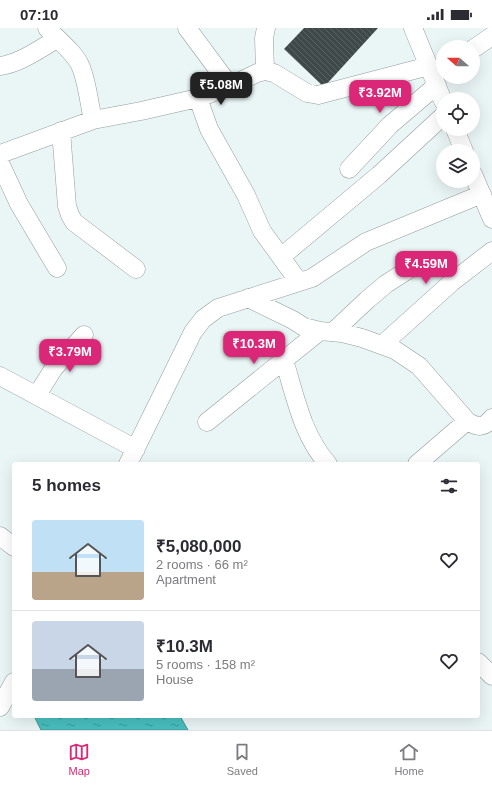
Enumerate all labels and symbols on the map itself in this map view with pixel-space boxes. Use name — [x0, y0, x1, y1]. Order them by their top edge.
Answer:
north arrow — [436, 40, 480, 84]
pin: ₹5.08M — [188, 72, 254, 106]
pin: ₹3.92M — [347, 80, 413, 114]
pin: ₹4.59M — [393, 251, 459, 285]
pin: ₹10.3M — [221, 331, 287, 365]
pin: ₹3.79M — [37, 339, 103, 373]

